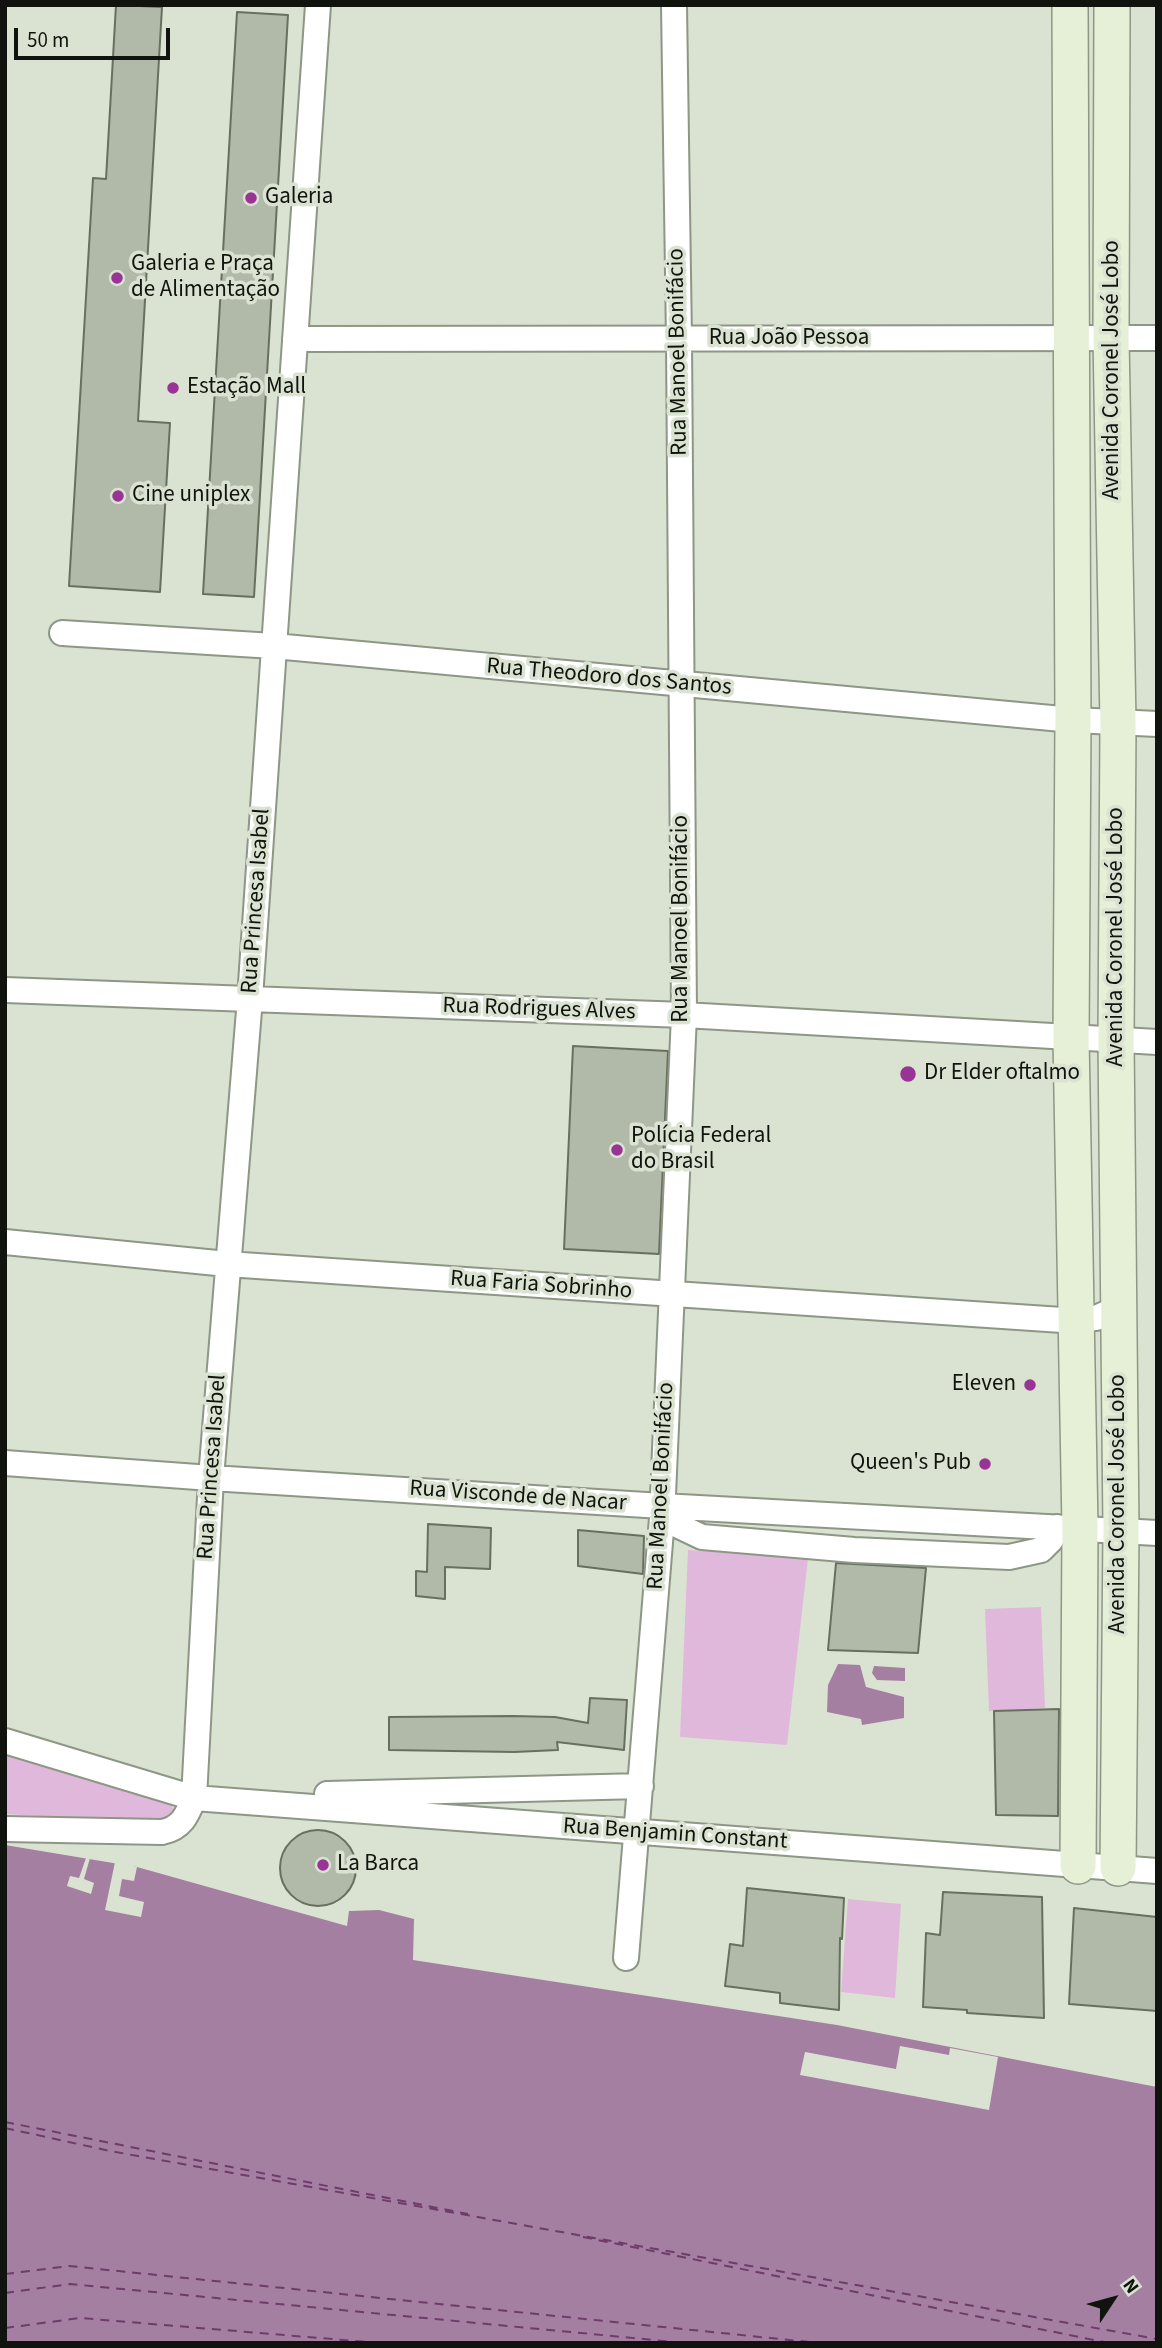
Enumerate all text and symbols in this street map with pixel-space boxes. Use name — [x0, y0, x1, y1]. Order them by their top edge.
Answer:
scale bar — [18, 14, 173, 58]
text: 50 m — [27, 25, 69, 55]
place label: Galeria — [265, 184, 333, 212]
marker: Galeria — [243, 190, 259, 206]
street label: Avenida Coronel José Lobo — [1099, 240, 1127, 500]
street label: Rua Manoel Bonifácio — [663, 248, 695, 456]
place label: Galeria e Praça de Alimentação — [131, 251, 280, 305]
marker: Galeria e Praça de Alimentação — [109, 270, 125, 286]
street label: Rua João Pessoa — [709, 325, 869, 353]
place label: Estação Mall — [187, 374, 306, 402]
marker: Estação Mall — [165, 380, 181, 396]
place label: Cine uniplex — [132, 482, 250, 510]
marker: Cine uniplex — [110, 488, 126, 504]
street label: Rua Theodoro dos Santos — [485, 654, 733, 702]
street label: Rua Princesa Isabel — [237, 807, 277, 995]
street label: Avenida Coronel José Lobo — [1103, 807, 1131, 1067]
street label: Rua Manoel Bonifácio — [668, 815, 696, 1023]
street label: Rua Rodrigues Alves — [442, 993, 636, 1027]
place label: Dr Elder oftalmo — [924, 1060, 1080, 1088]
marker: Dr Elder oftalmo — [898, 1064, 918, 1084]
place label: Polícia Federal do Brasil — [631, 1123, 771, 1177]
marker: Polícia Federal do Brasil — [609, 1142, 625, 1158]
street label: Rua Faria Sobrinho — [449, 1266, 633, 1306]
place label: Eleven — [952, 1371, 1016, 1399]
street label: Rua Princesa Isabel — [193, 1373, 233, 1561]
street label: Avenida Coronel José Lobo — [1105, 1374, 1133, 1634]
marker: Eleven — [1022, 1377, 1038, 1393]
street label: Rua Manoel Bonifácio — [643, 1382, 681, 1590]
place label: Queen's Pub — [850, 1450, 971, 1478]
marker: Queen's Pub — [977, 1456, 993, 1472]
street label: Rua Visconde de Nacar — [408, 1476, 628, 1518]
street label: Rua Benjamin Constant — [562, 1813, 788, 1857]
place label: La Barca — [337, 1851, 419, 1879]
marker: La Barca — [315, 1857, 331, 1873]
north arrow — [1078, 2264, 1148, 2334]
text: N — [1116, 2273, 1145, 2299]

